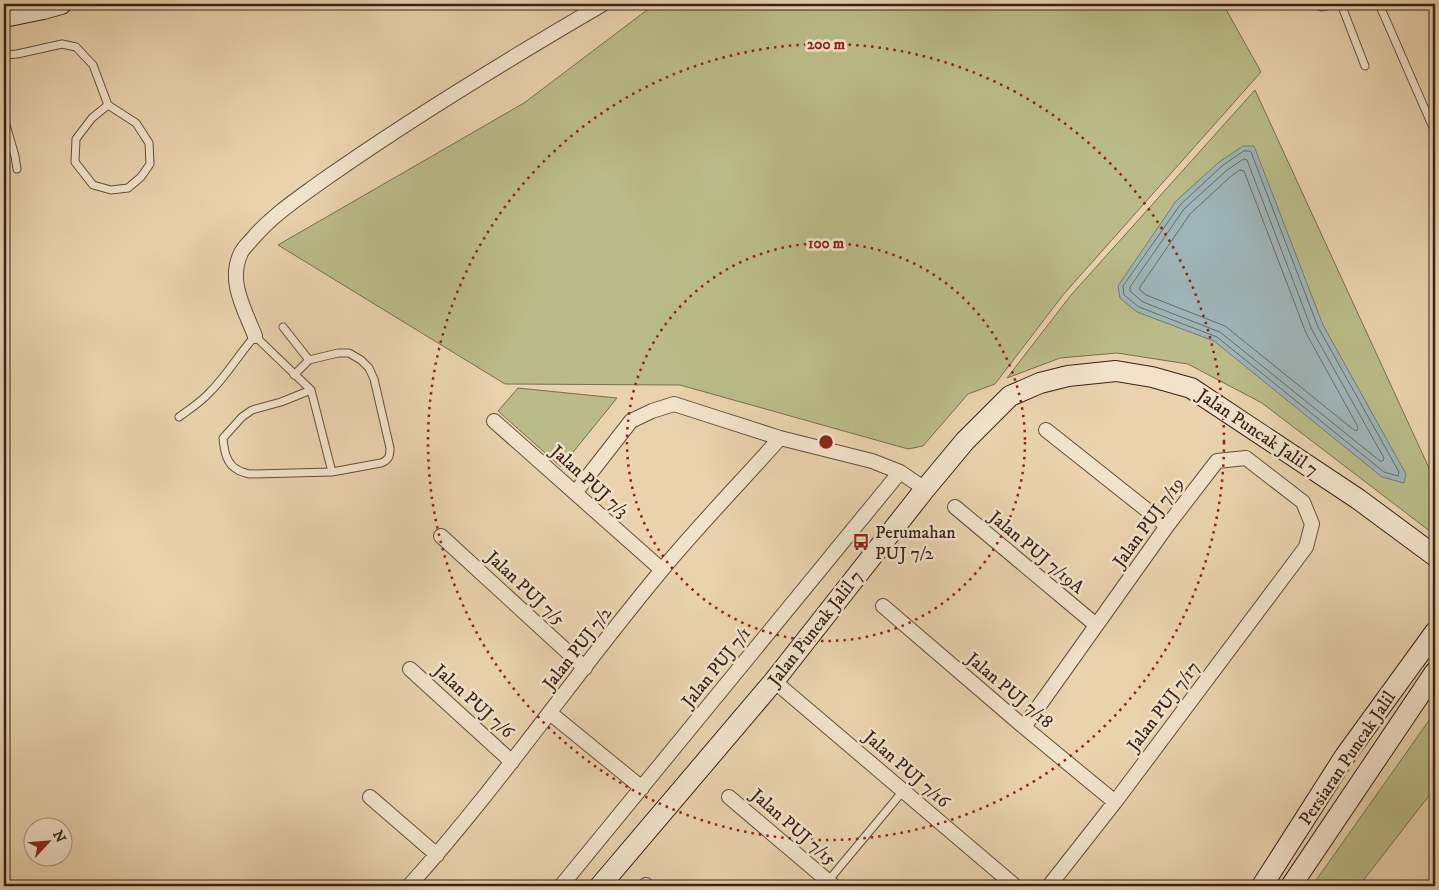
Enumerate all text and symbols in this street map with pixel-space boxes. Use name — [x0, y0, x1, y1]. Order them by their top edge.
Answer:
text: 200 m — [807, 35, 846, 54]
text: 100 m — [808, 234, 845, 253]
street label: Jalan Puncak Jalil 7 — [1191, 383, 1322, 481]
centre of rings — [817, 433, 835, 451]
street label: Jalan PUJ 7/3 — [544, 440, 633, 522]
street label: Jalan PUJ 7/19 — [1108, 473, 1189, 574]
street label: Jalan PUJ 7/19A — [983, 505, 1089, 599]
place label: Perumahan PUJ 7/2 — [875, 522, 956, 565]
bus stop icon: Perumahan PUJ 7/2 — [851, 532, 871, 552]
street label: Jalan PUJ 7/5 — [480, 545, 569, 631]
street label: Jalan Puncak Jalil 7 — [763, 566, 868, 692]
street label: Jalan PUJ 7/2 — [537, 603, 617, 696]
street label: Jalan PUJ 7/1 — [676, 623, 756, 714]
street label: Jalan PUJ 7/18 — [960, 647, 1057, 733]
street label: Jalan PUJ 7/17 — [1122, 657, 1205, 757]
street label: Jalan PUJ 7/6 — [427, 659, 518, 744]
street label: Persiaran Puncak Jalil — [1295, 687, 1401, 830]
street label: Jalan PUJ 7/16 — [857, 725, 954, 813]
street label: Jalan PUJ 7/15 — [745, 783, 841, 871]
north arrow — [22, 818, 72, 868]
text: N — [48, 828, 70, 846]

